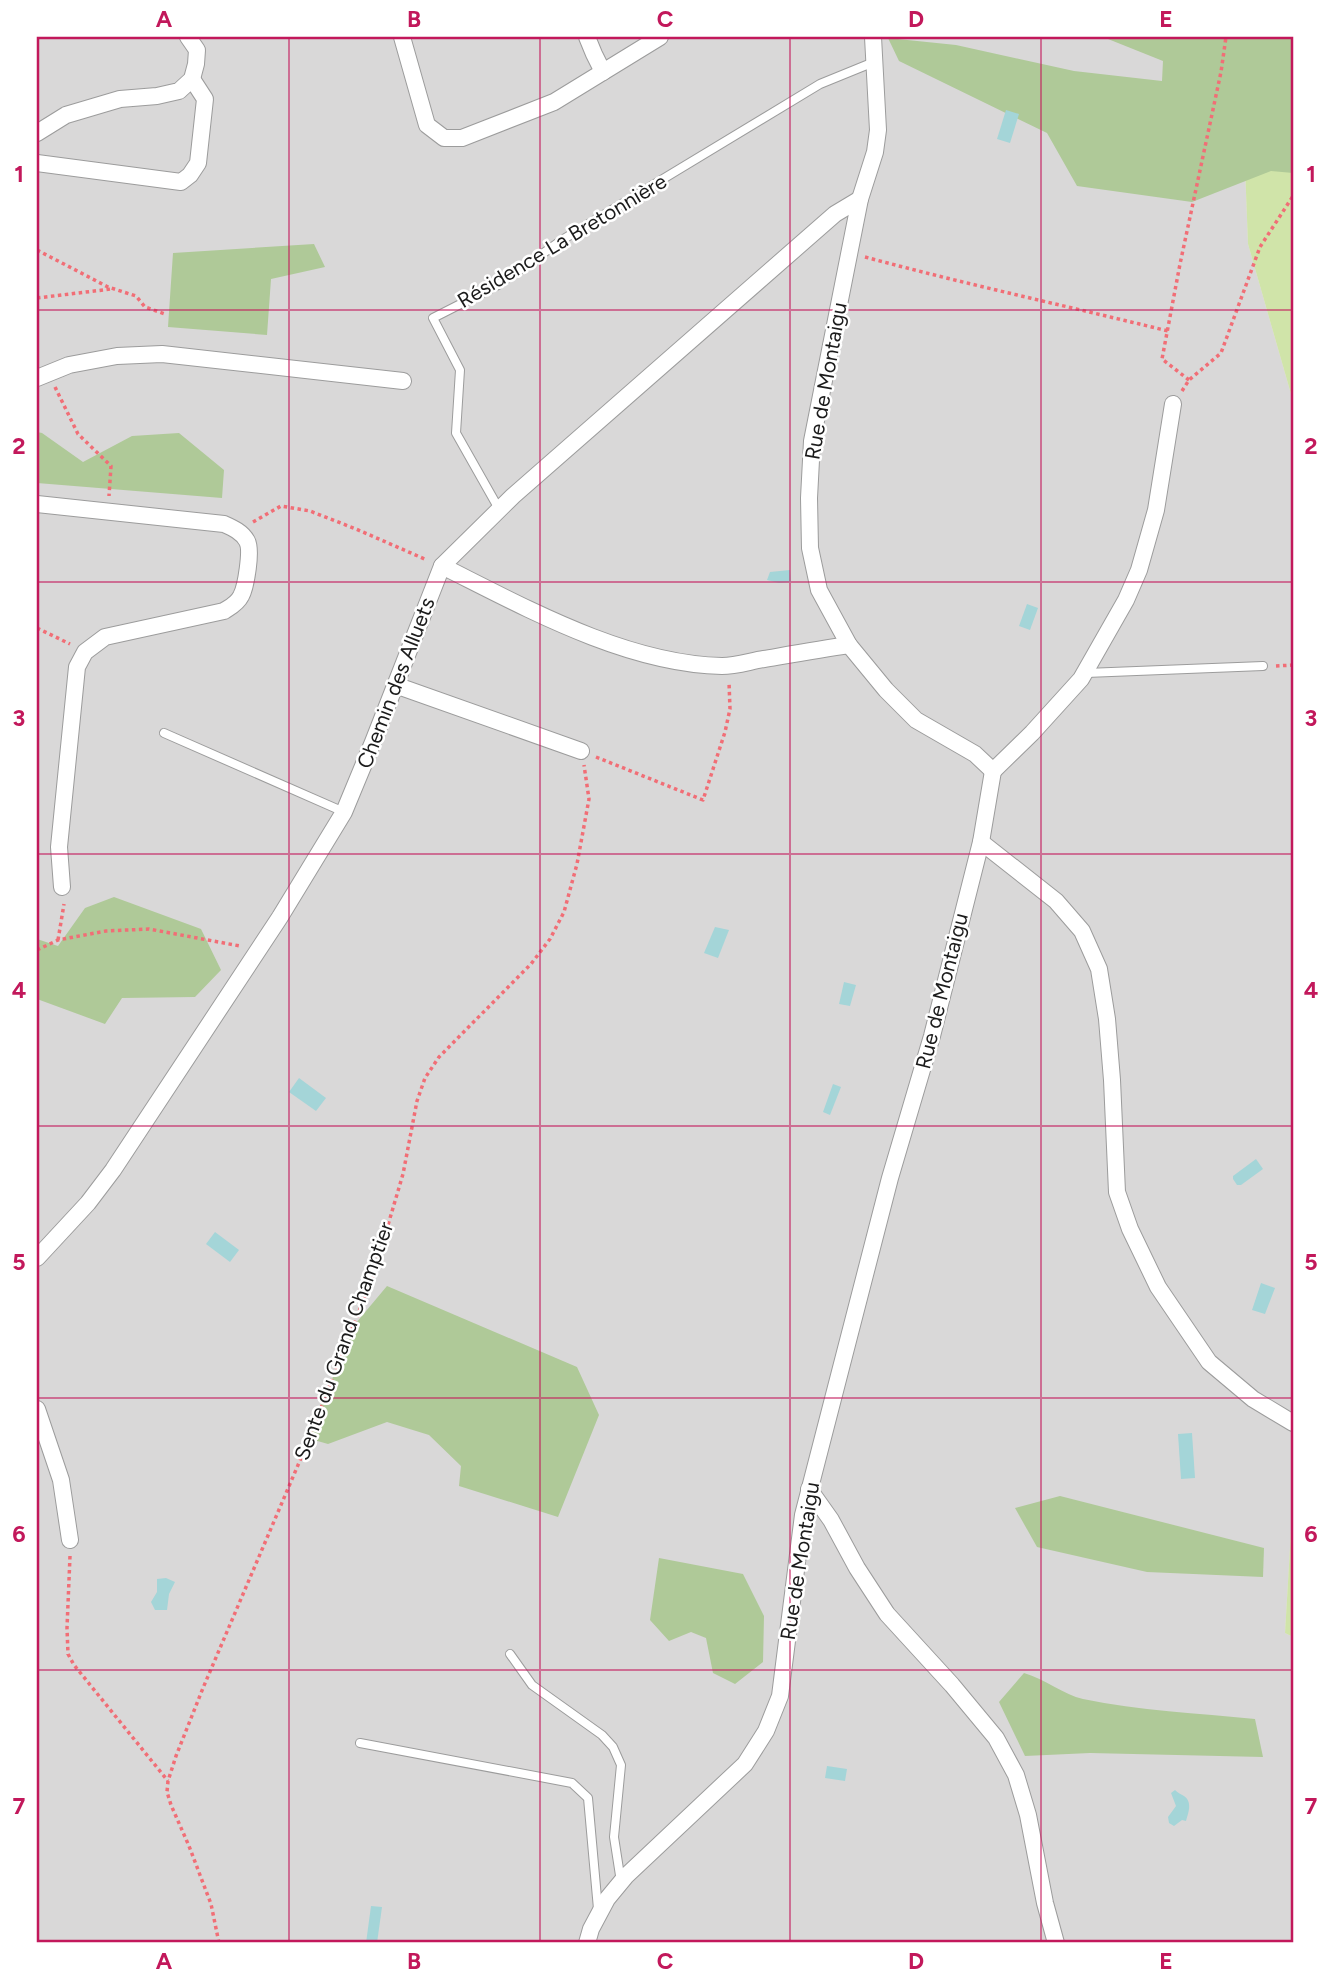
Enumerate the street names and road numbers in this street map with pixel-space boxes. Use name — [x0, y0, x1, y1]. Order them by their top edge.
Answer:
street label: Résidence La Bretonnière — [453, 168, 671, 313]
street label: Rue de Montaigu — [799, 300, 852, 462]
street label: Chemin des Alluets — [351, 594, 440, 772]
street label: Rue de Montaigu — [910, 910, 973, 1071]
street label: Sente du Grand Champtier — [289, 1218, 398, 1464]
street label: Rue de Montaigu — [775, 1480, 824, 1642]

